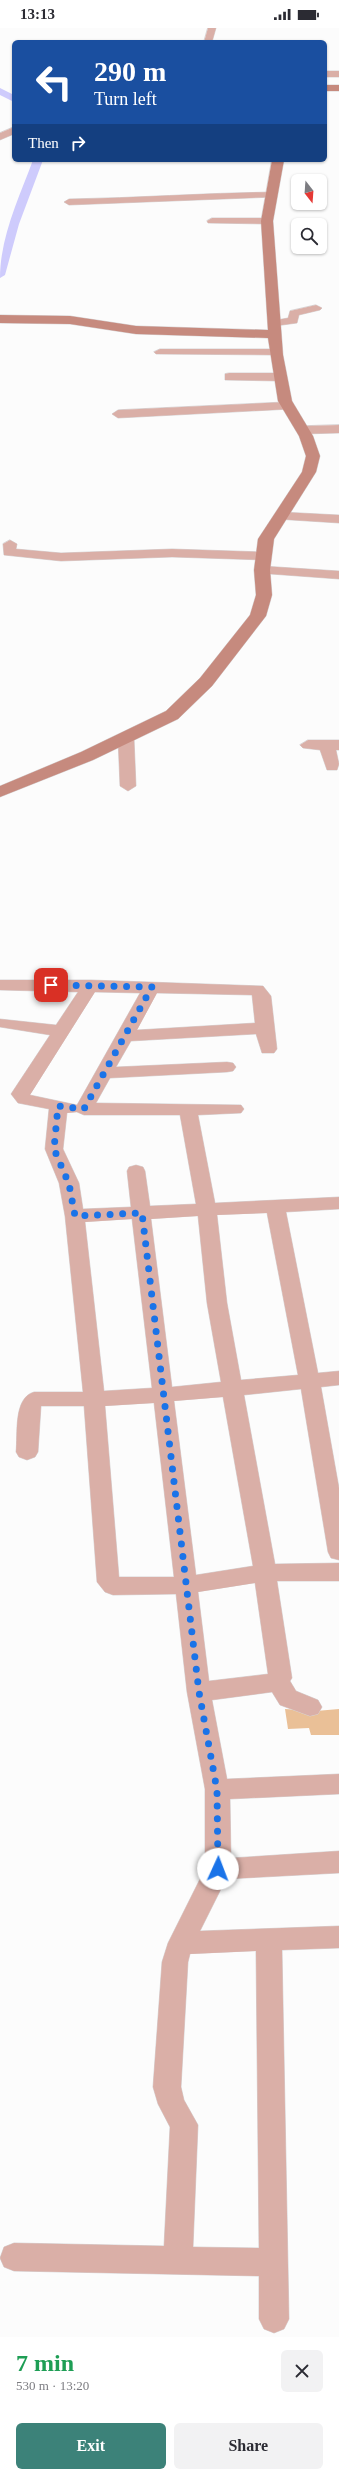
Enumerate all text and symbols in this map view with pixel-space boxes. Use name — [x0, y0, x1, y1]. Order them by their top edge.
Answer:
text: 13:13 — [20, 6, 55, 22]
icon: left — [28, 56, 80, 108]
text: 290 m — [94, 56, 166, 87]
text: Turn left — [94, 89, 157, 109]
icon: right — [67, 132, 89, 154]
text: Then — [28, 135, 59, 151]
north arrow — [291, 174, 327, 210]
map controls — [291, 174, 327, 254]
button: search — [291, 218, 327, 254]
pin — [34, 968, 68, 1002]
icon: arrive — [40, 974, 62, 996]
position arrow — [197, 1848, 239, 1890]
text: 7 min — [16, 2350, 74, 2376]
button: close — [281, 2350, 323, 2392]
text: 530 m · 13:20 — [16, 2378, 89, 2393]
button: Exit — [16, 2423, 166, 2469]
button: Share — [174, 2423, 323, 2469]

